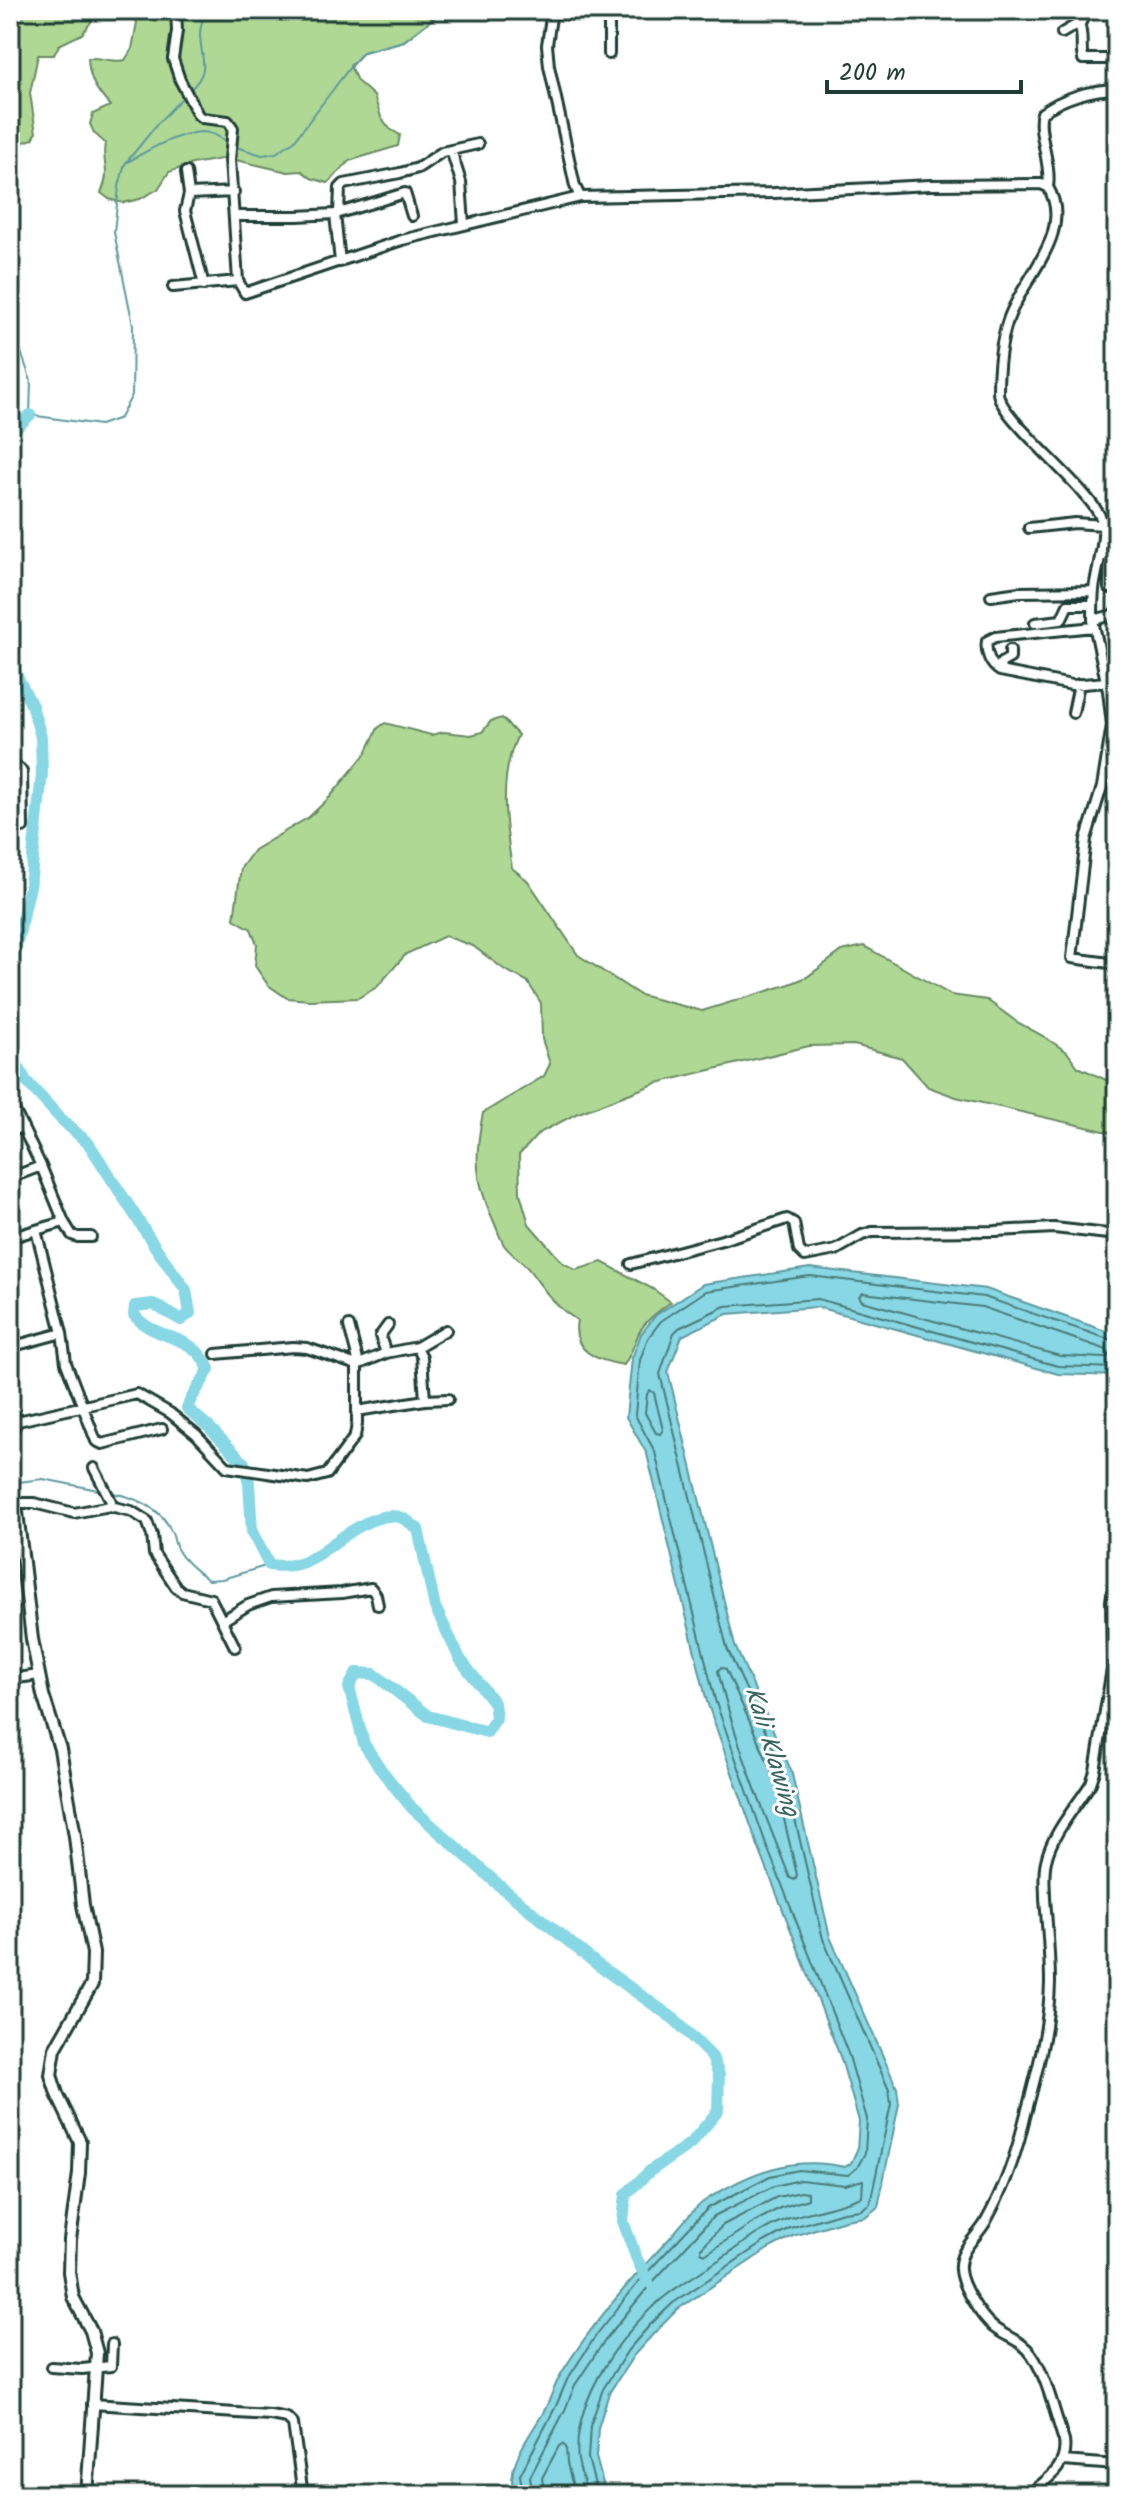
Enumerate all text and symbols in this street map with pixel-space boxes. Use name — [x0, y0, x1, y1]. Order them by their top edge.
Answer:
scale bar — [827, 44, 1021, 94]
text: 200 m — [839, 54, 906, 93]
water label: Kali Klawing — [731, 1681, 811, 1824]

